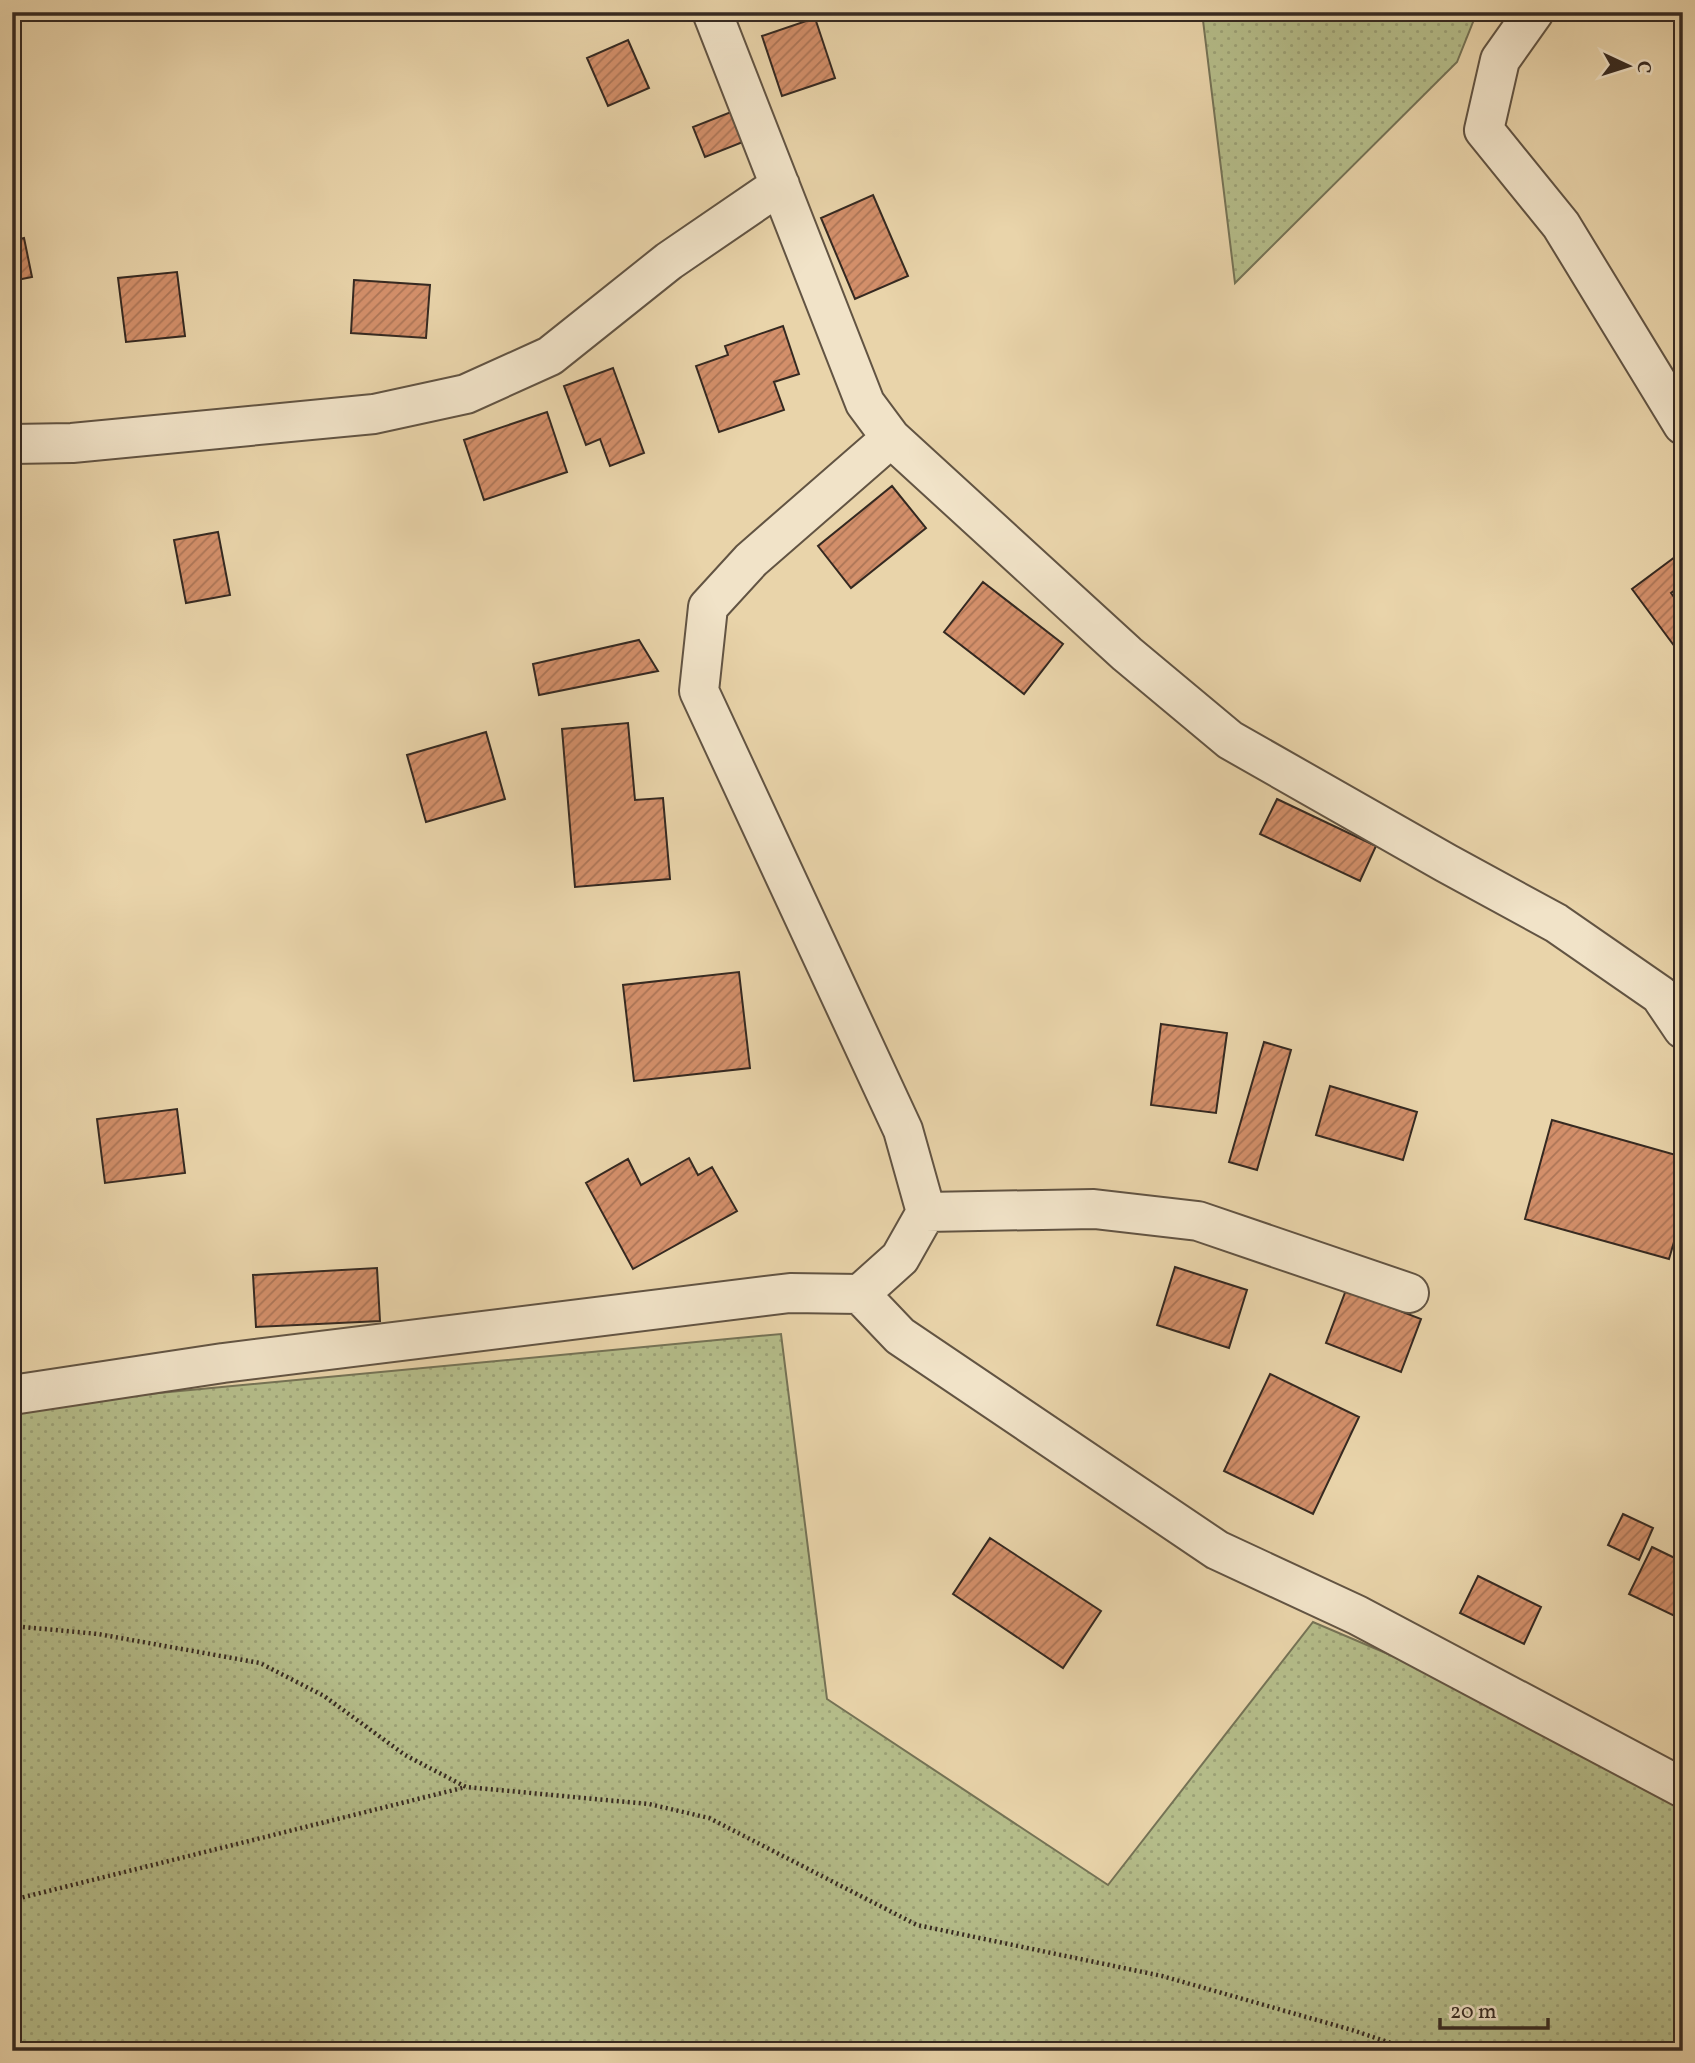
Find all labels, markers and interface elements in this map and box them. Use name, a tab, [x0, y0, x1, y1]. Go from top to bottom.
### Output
north arrow	[1594, 32, 1664, 102]
text: С	[1630, 60, 1656, 74]
scale bar	[1440, 1986, 1548, 2030]
text: 20 m	[1450, 1998, 1496, 2027]

